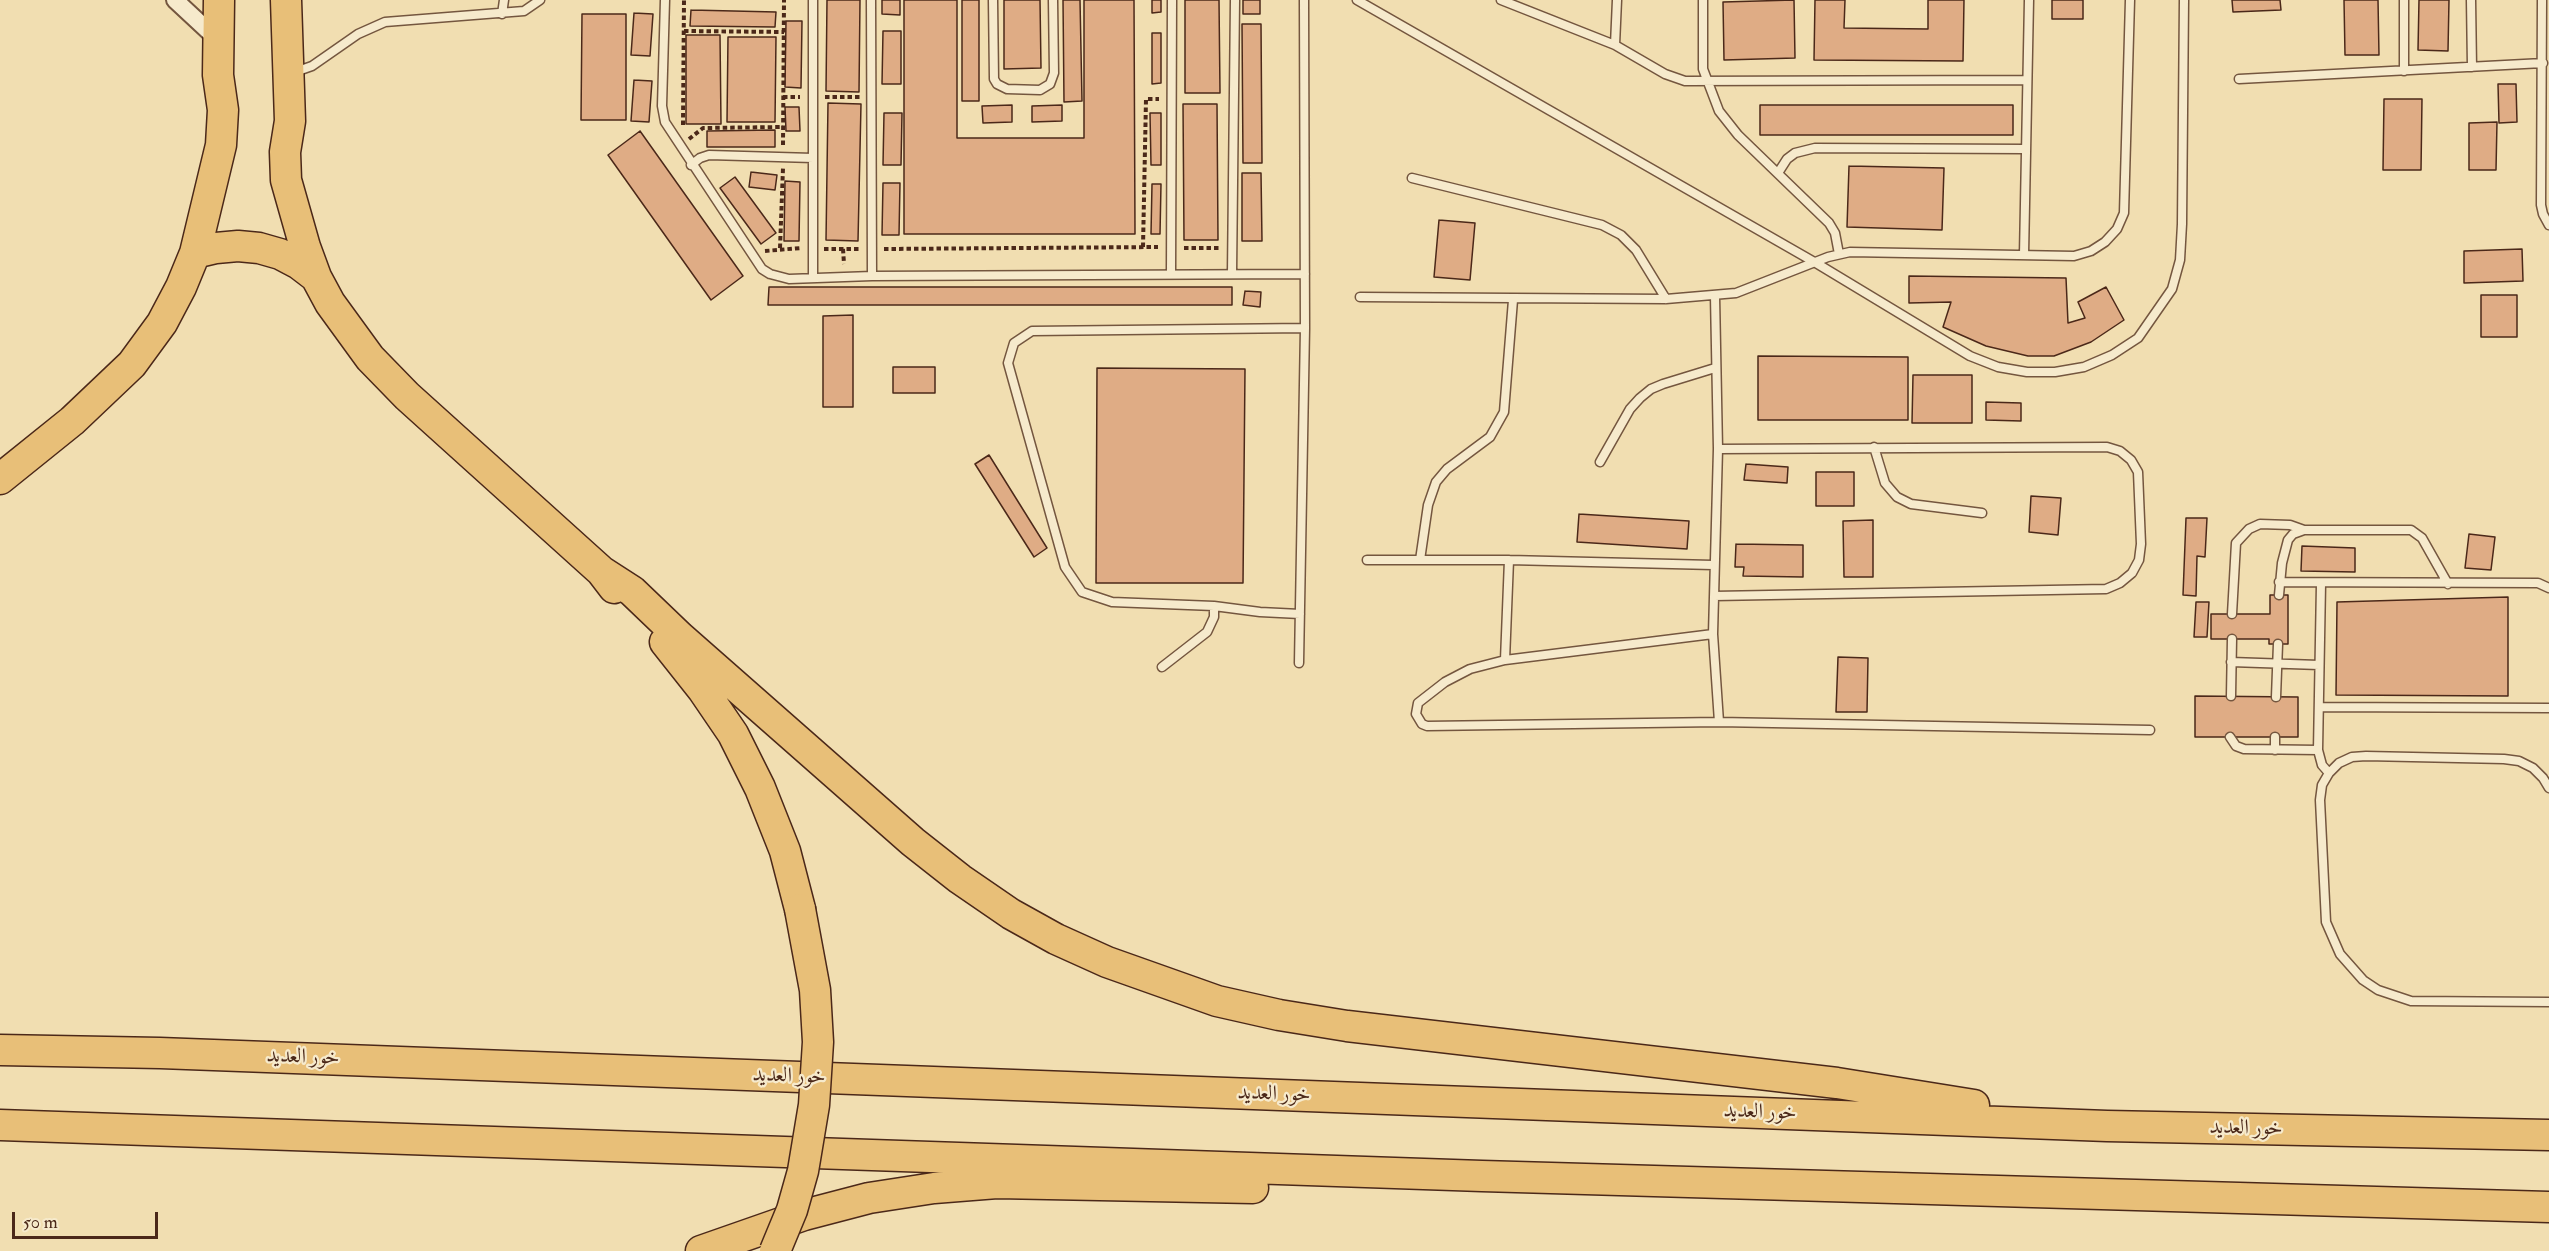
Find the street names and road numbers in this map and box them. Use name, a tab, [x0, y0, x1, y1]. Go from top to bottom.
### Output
street label: خور العديد	[266, 1044, 340, 1072]
street label: خور العديد	[752, 1063, 826, 1091]
street label: خور العديد	[1237, 1081, 1311, 1109]
street label: خور العديد	[1723, 1099, 1797, 1127]
street label: خور العديد	[2209, 1116, 2283, 1142]

